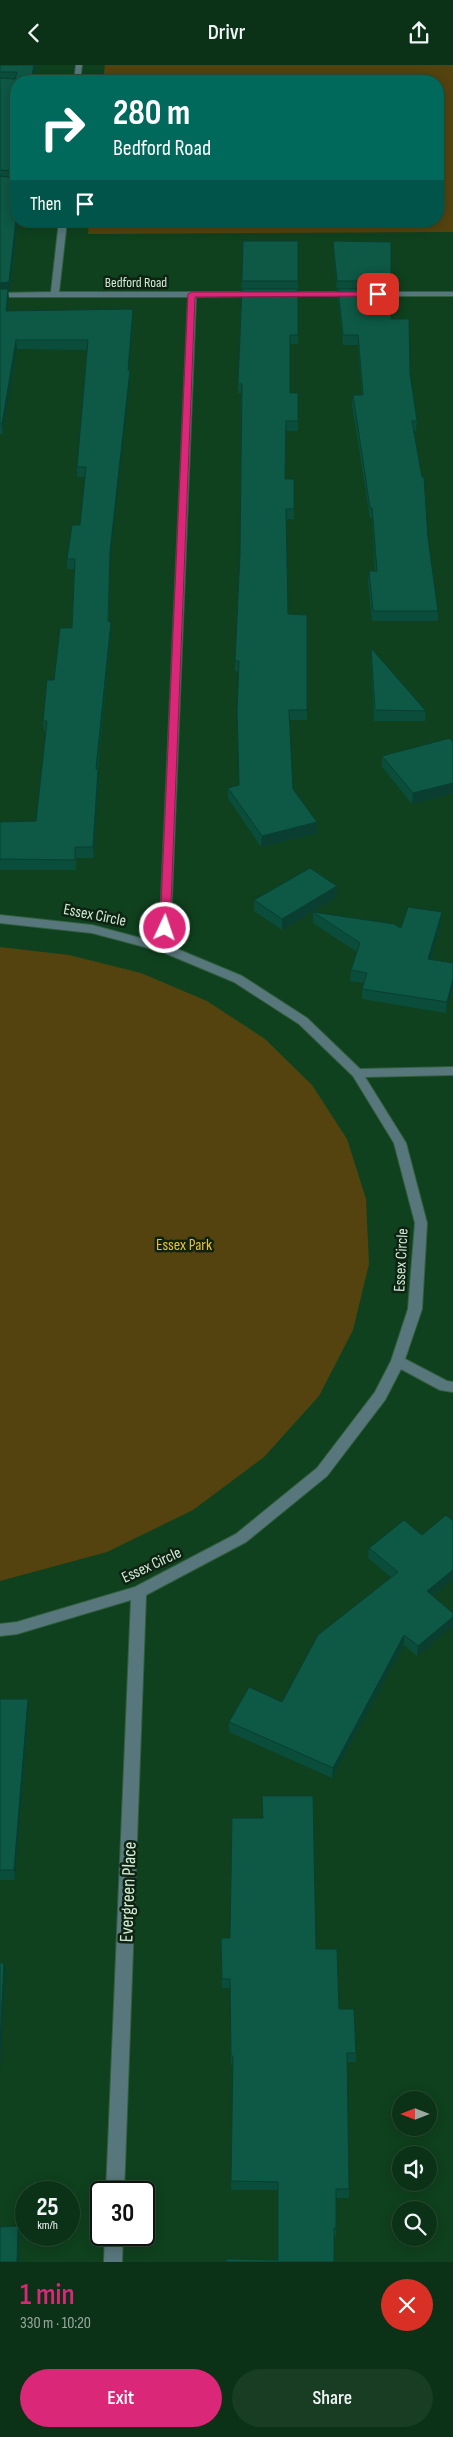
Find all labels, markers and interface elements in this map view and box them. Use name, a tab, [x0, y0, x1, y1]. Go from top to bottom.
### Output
icon: back	[20, 19, 48, 47]
text: Drivr	[208, 19, 245, 46]
icon: share	[405, 19, 433, 47]
text: 280 m	[113, 92, 190, 135]
icon: right	[30, 95, 95, 160]
text: Bedford Road	[113, 135, 211, 162]
icon: arrive	[71, 190, 99, 218]
text: Then	[30, 193, 61, 216]
pin	[357, 273, 399, 315]
street label: Bedford Road	[105, 274, 167, 291]
icon: arrive	[364, 280, 392, 308]
street label: Essex Circle	[62, 900, 128, 931]
position arrow	[138, 901, 190, 953]
street label: Essex Circle	[390, 1228, 413, 1292]
park label: Essex Park	[156, 1236, 212, 1255]
street label: Essex Circle	[119, 1543, 184, 1587]
street label: Evergreen Place	[115, 1841, 142, 1943]
north arrow	[392, 2091, 438, 2136]
map controls	[392, 2091, 437, 2246]
button: sound	[392, 2146, 437, 2191]
speed limit sign: 30	[90, 2181, 155, 2246]
text: 25	[37, 2192, 58, 2223]
button: search	[392, 2201, 437, 2246]
text: km/h	[37, 2218, 58, 2233]
text: 1 min	[20, 2277, 75, 2313]
button: close	[381, 2279, 433, 2331]
text: 330 m · 10:20	[20, 2314, 91, 2333]
button: Exit	[20, 2369, 222, 2427]
button: Share	[232, 2369, 433, 2427]

